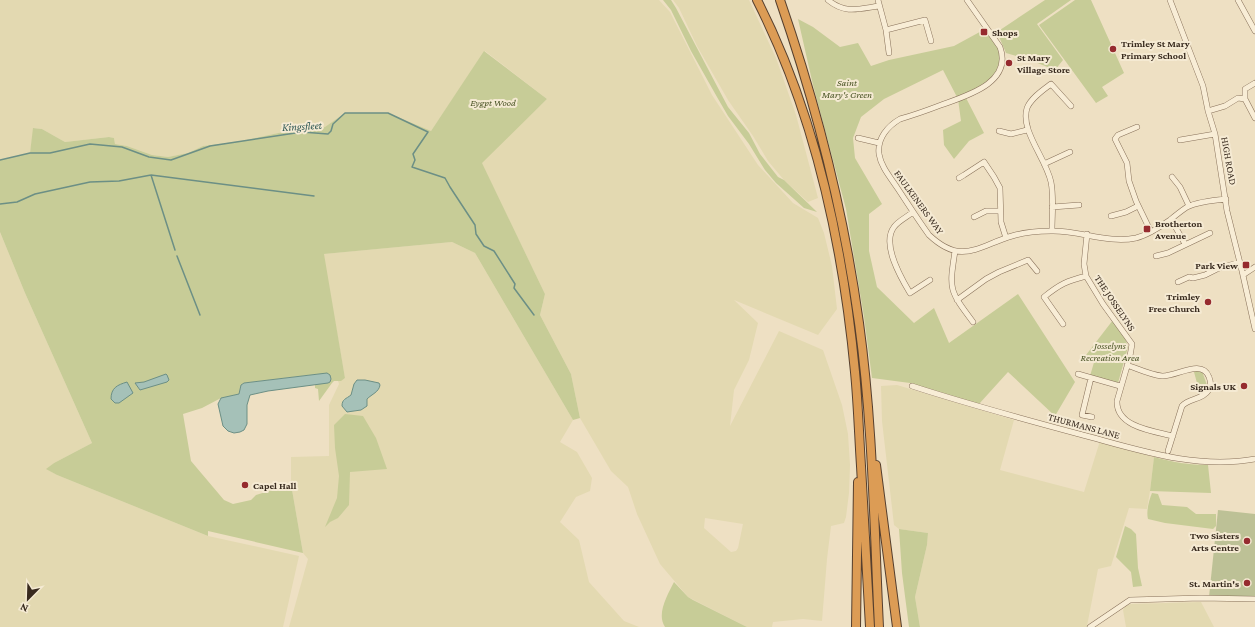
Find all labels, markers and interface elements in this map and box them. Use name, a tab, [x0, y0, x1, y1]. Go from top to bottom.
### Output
marker: Shops	[979, 27, 989, 37]
place label: Shops	[992, 27, 1018, 38]
place label: Trimley St Mary Primary School	[1121, 38, 1190, 61]
marker: Trimley St Mary Primary School	[1108, 44, 1118, 54]
place label: St Mary Village Store	[1016, 52, 1070, 75]
marker: St Mary Village Store	[1004, 58, 1014, 68]
park label: Saint Mary's Green	[821, 77, 872, 100]
park label: Eygpt Wood	[470, 97, 516, 108]
water label: Kingsfleet	[282, 119, 323, 134]
street label: HIGH ROAD	[1219, 136, 1239, 186]
street label: FAULKENERS WAY	[892, 168, 946, 237]
place label: Brotherton Avenue	[1154, 218, 1203, 241]
marker: Brotherton Avenue	[1142, 224, 1152, 234]
place label: Park View	[1195, 260, 1239, 271]
marker: Park View	[1241, 260, 1251, 270]
street label: THE JOSSELYNS	[1092, 273, 1138, 333]
place label: Trimley Free Church	[1148, 291, 1200, 314]
marker: Trimley Free Church	[1203, 297, 1213, 307]
park label: Josselyns Recreation Area	[1081, 340, 1140, 363]
place label: Signals UK	[1190, 381, 1237, 392]
marker: Signals UK	[1239, 381, 1249, 391]
street label: THURMANS LANE	[1047, 411, 1122, 441]
marker: Capel Hall	[240, 480, 250, 490]
place label: Capel Hall	[253, 480, 297, 491]
place label: Two Sisters Arts Centre	[1190, 530, 1239, 553]
marker: Two Sisters Arts Centre	[1242, 536, 1252, 546]
place label: St. Martin's	[1189, 578, 1239, 589]
marker: St. Martin's	[1242, 578, 1252, 588]
north arrow	[8, 579, 48, 619]
text: N	[18, 601, 30, 615]

